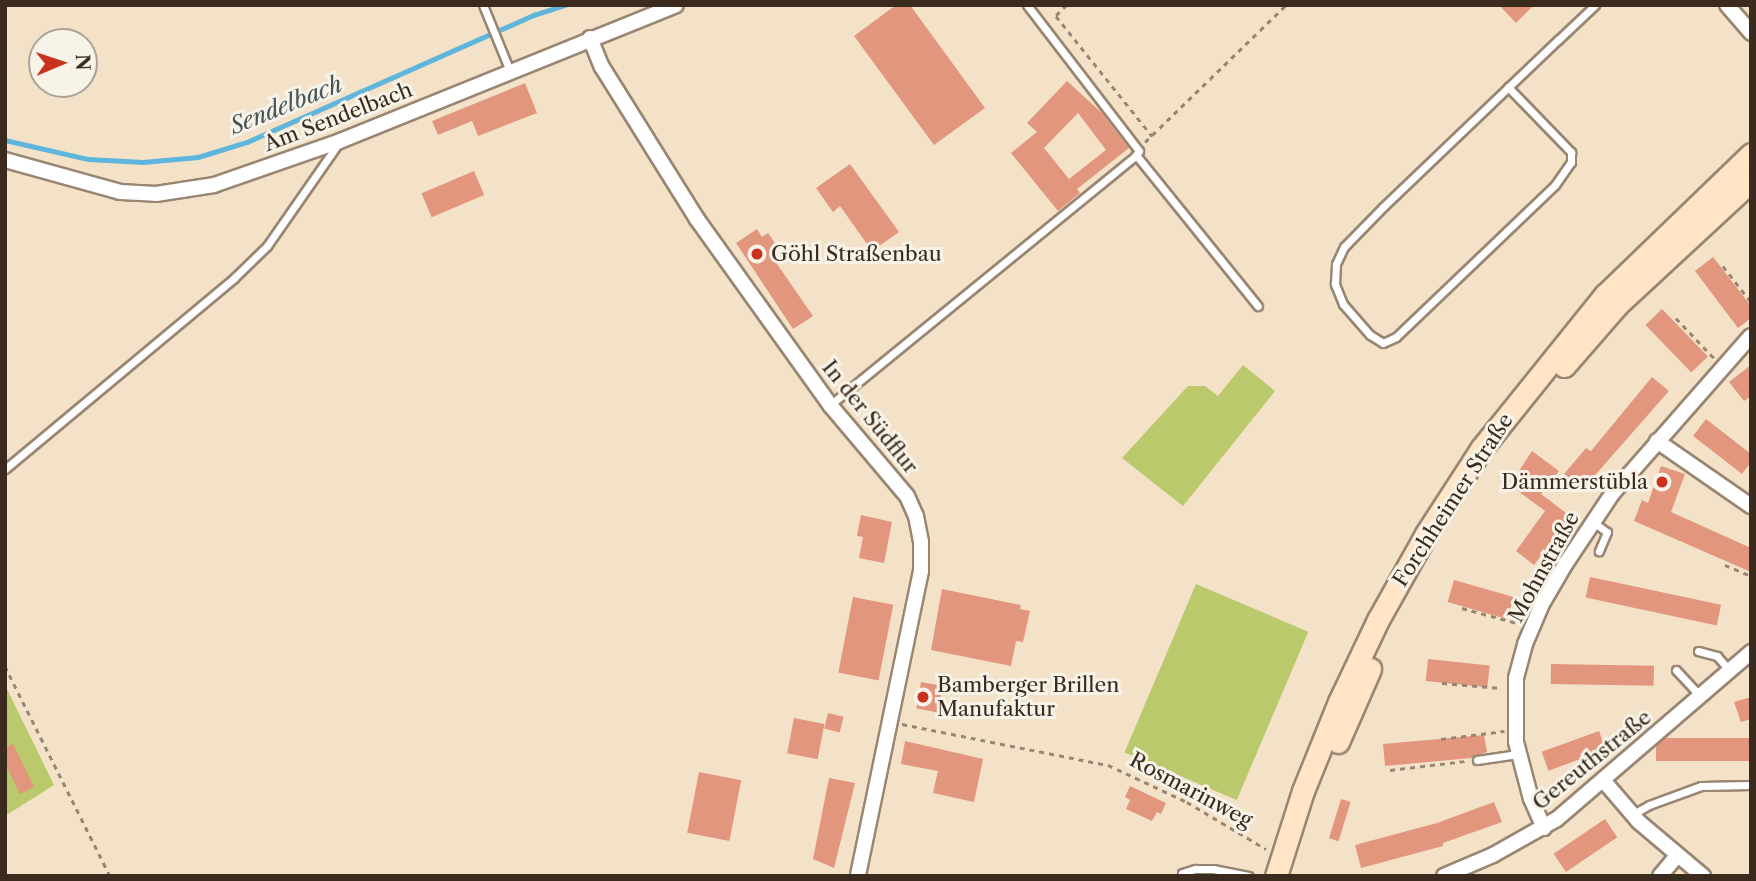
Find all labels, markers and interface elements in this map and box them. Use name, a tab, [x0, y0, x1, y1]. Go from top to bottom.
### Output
north arrow	[28, 28, 98, 98]
text: N	[71, 54, 94, 71]
water label: Sendelbach	[226, 70, 346, 140]
street label: Am Sendelbach	[260, 77, 416, 157]
place label: Göhl Straßenbau	[771, 241, 942, 267]
marker: Göhl Straßenbau	[749, 246, 765, 262]
street label: In der Südflur	[817, 355, 923, 479]
street label: Forchheimer Straße	[1388, 409, 1518, 591]
place label: Dämmerstübla	[1501, 469, 1648, 495]
marker: Dämmerstübla	[1654, 474, 1670, 490]
street label: Mohnstraße	[1503, 507, 1585, 627]
place label: Bamberger Brillen Manufaktur	[937, 672, 1120, 722]
marker: Bamberger Brillen Manufaktur	[915, 689, 931, 705]
street label: Gereuthstraße	[1528, 705, 1656, 815]
street label: Rosmarinweg	[1125, 747, 1257, 833]

